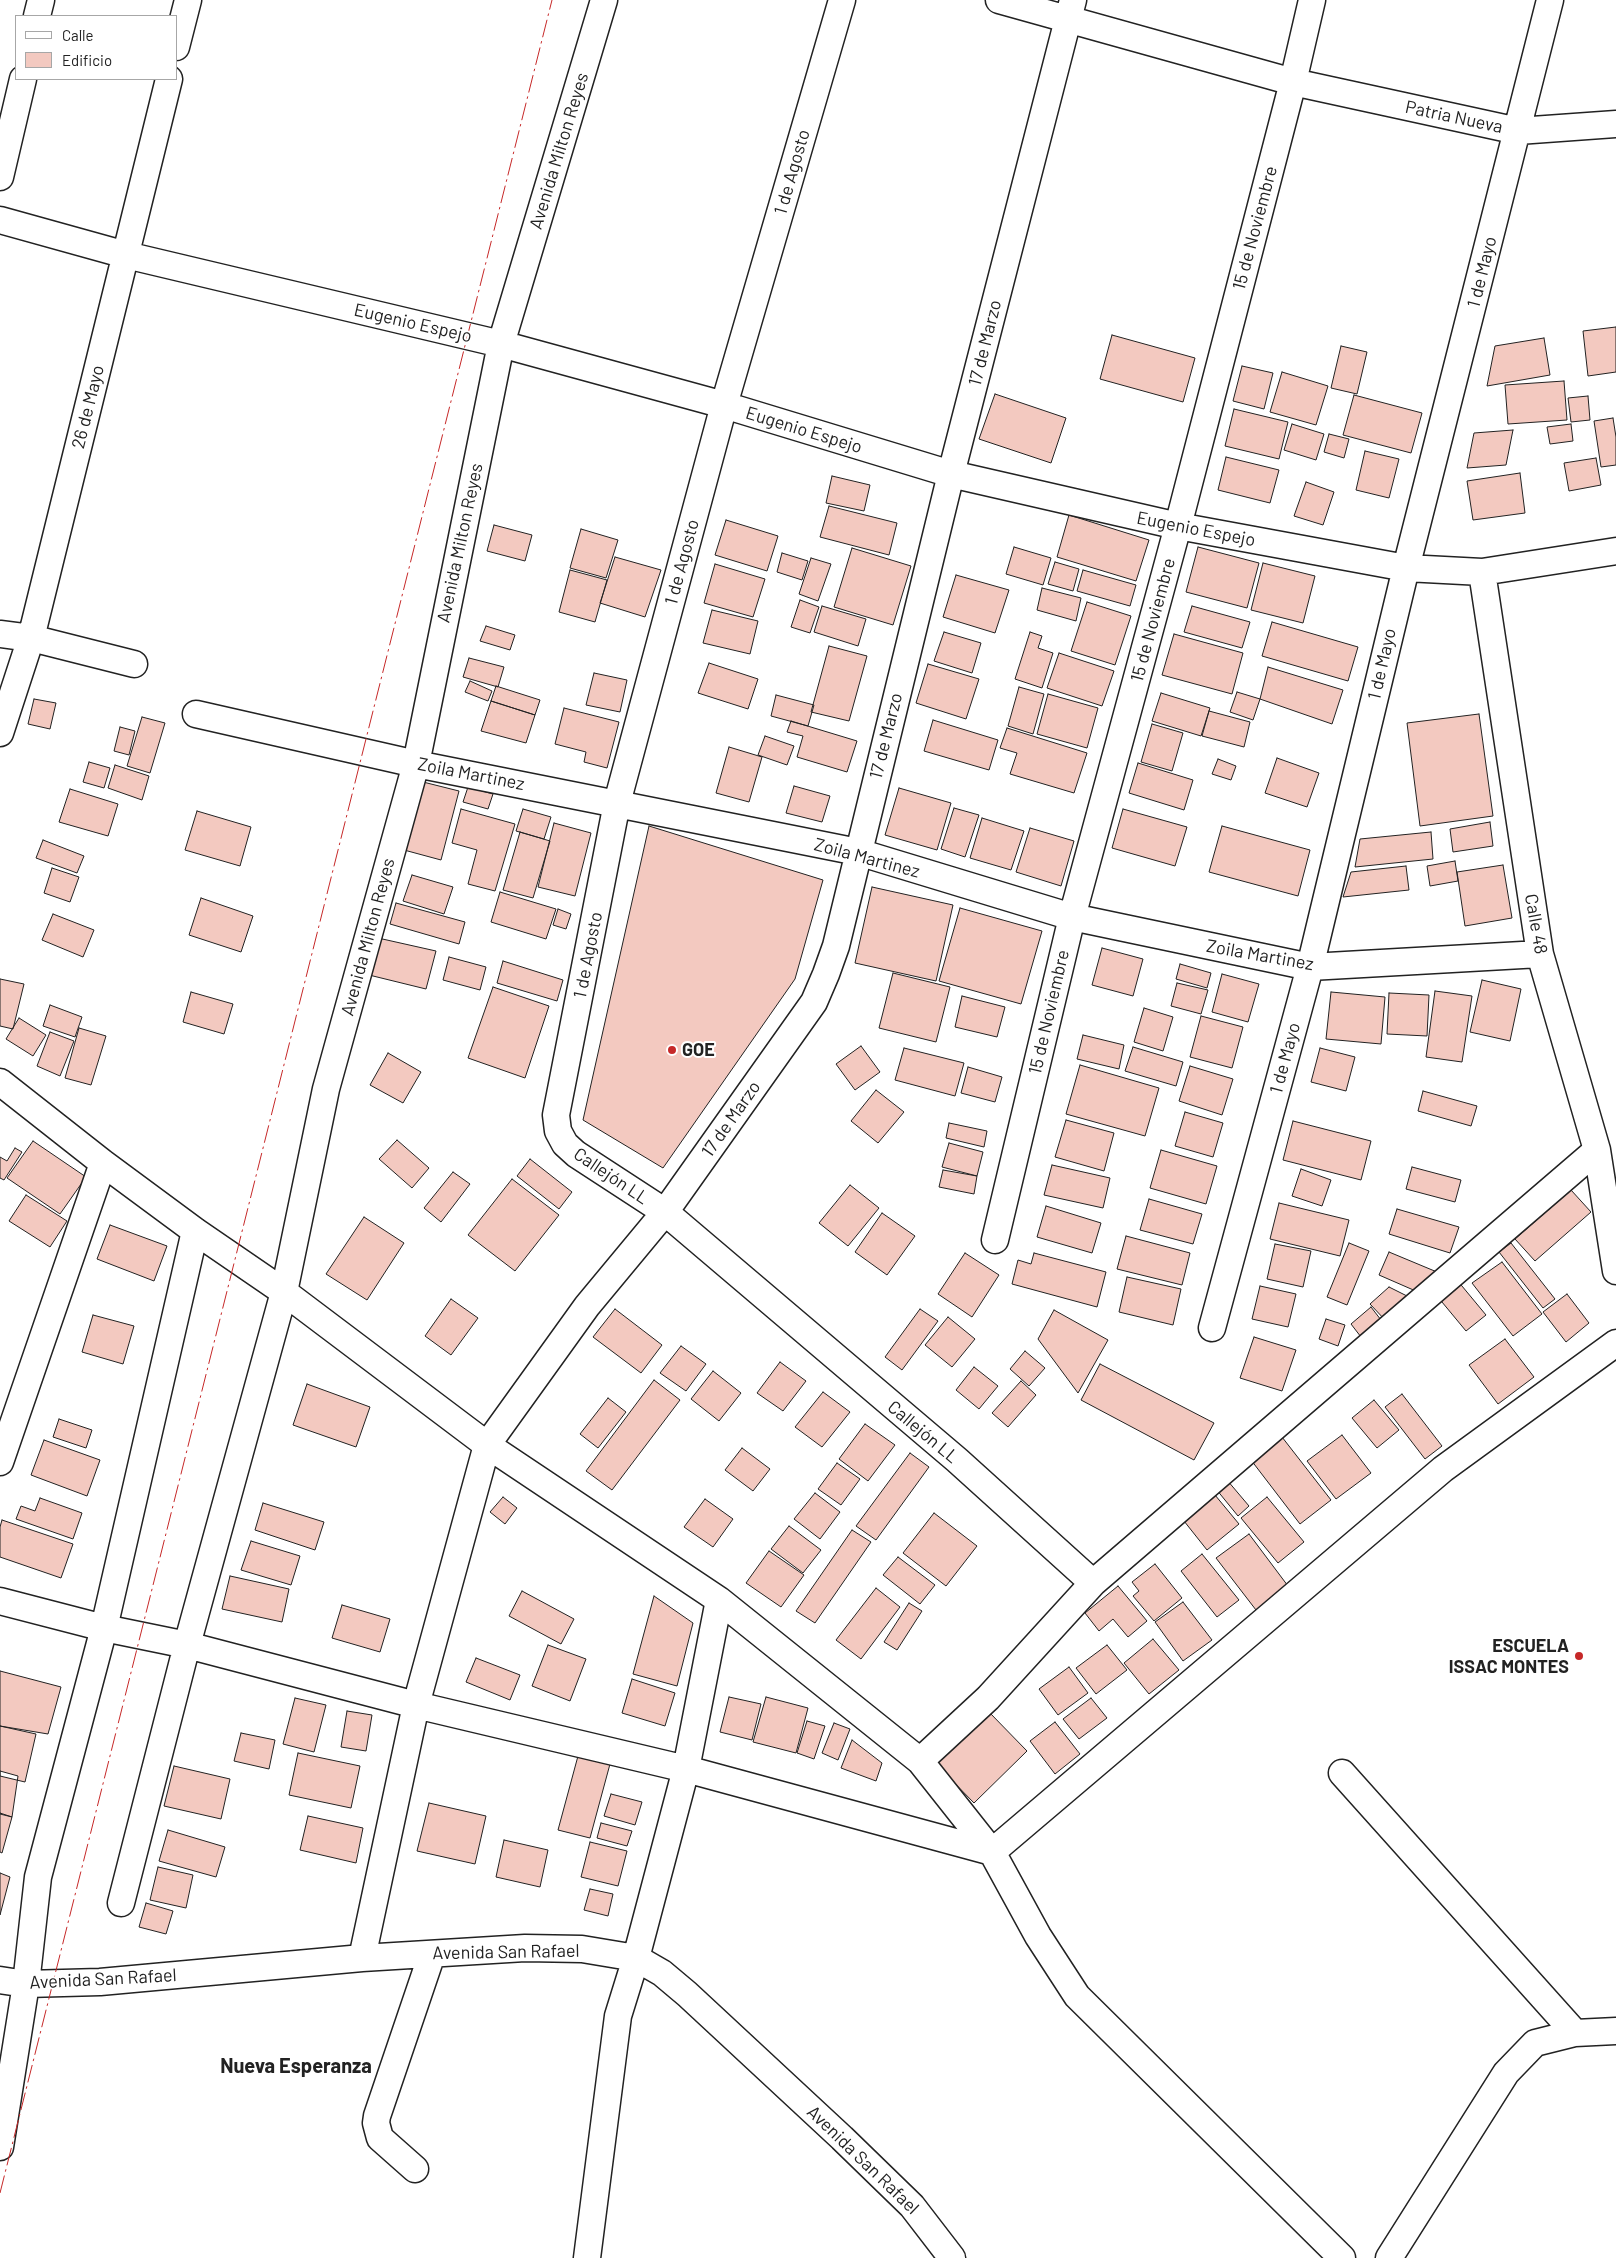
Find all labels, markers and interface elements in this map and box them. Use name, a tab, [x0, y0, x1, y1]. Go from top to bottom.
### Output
legend	[15, 15, 178, 80]
text: Calle	[62, 26, 94, 44]
text: Edificio	[62, 51, 112, 69]
street label: Avenida Milton Reyes	[525, 70, 593, 232]
street label: Patria Nueva	[1403, 96, 1505, 138]
street label: 1 de Agosto	[770, 127, 814, 217]
street label: 15 de Noviembre	[1228, 164, 1282, 292]
street label: 1 de Mayo	[1463, 234, 1501, 310]
street label: 17 de Marzo	[964, 298, 1006, 388]
street label: Eugenio Espejo	[352, 299, 474, 347]
street label: 26 de Mayo	[67, 363, 109, 451]
street label: Eugenio Espejo	[743, 402, 865, 458]
street label: Avenida Milton Reyes	[433, 461, 487, 625]
street label: Eugenio Espejo	[1135, 507, 1257, 551]
street label: 1 de Agosto	[660, 517, 704, 607]
street label: 15 de Noviembre	[1126, 556, 1180, 684]
street label: 1 de Mayo	[1363, 626, 1401, 702]
street label: 17 de Marzo	[865, 691, 907, 781]
street label: Zoila Martinez	[416, 753, 526, 795]
street label: Zoila Martinez	[812, 834, 922, 882]
street label: Avenida Milton Reyes	[337, 856, 399, 1018]
street label: Calle 48	[1520, 892, 1552, 956]
street label: 1 de Agosto	[569, 910, 607, 1000]
street label: Zoila Martinez	[1205, 935, 1315, 975]
street label: 15 de Noviembre	[1024, 948, 1074, 1076]
street label: 1 de Mayo	[1265, 1020, 1305, 1096]
place label: GOE	[682, 1039, 715, 1061]
marker: GOE	[666, 1044, 678, 1056]
street label: 17 de Marzo	[697, 1077, 765, 1161]
street label: Callejón LL	[569, 1143, 653, 1209]
street label: Callejón LL	[883, 1396, 963, 1468]
place label: ESCUELA ISSAC MONTES	[1449, 1635, 1569, 1678]
marker: ESCUELA ISSAC MONTES	[1573, 1650, 1585, 1662]
street label: Avenida San Rafael	[432, 1940, 580, 1964]
street label: Avenida San Rafael	[29, 1964, 177, 1994]
district label: Nueva Esperanza	[220, 2054, 372, 2078]
street label: Avenida San Rafael	[803, 2101, 923, 2219]

